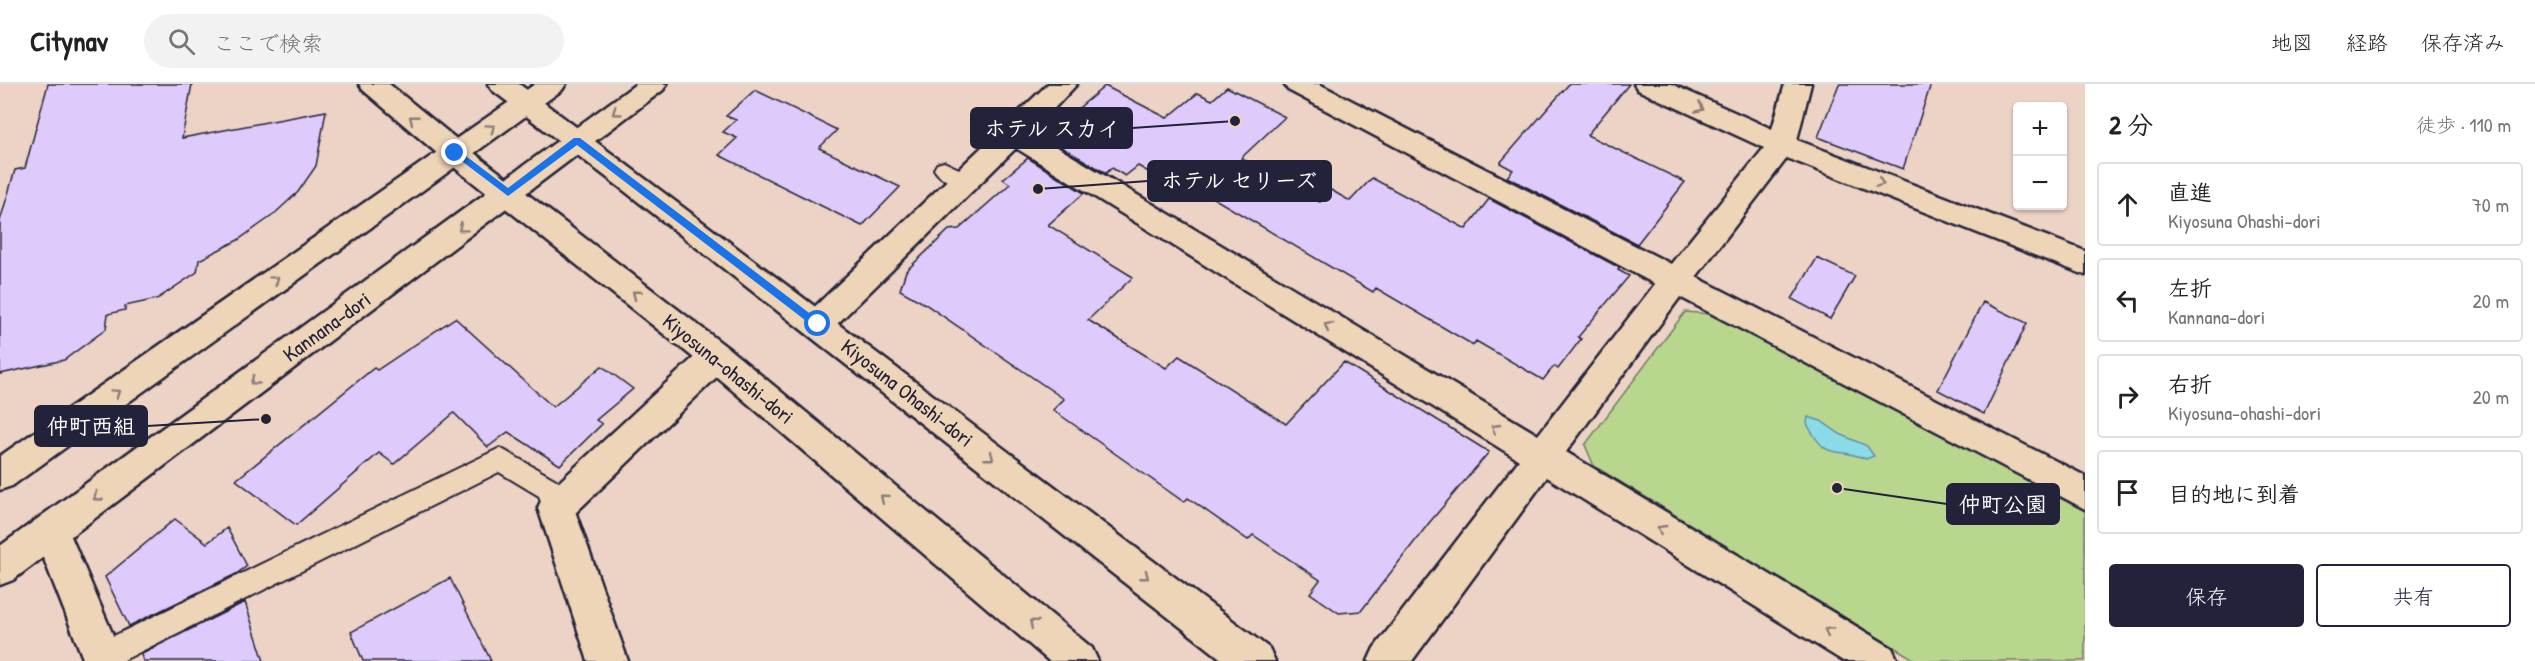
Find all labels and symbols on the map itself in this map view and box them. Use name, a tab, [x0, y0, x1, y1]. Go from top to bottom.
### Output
one-way arrow	[1694, 101, 1705, 113]
one-way arrow	[611, 105, 622, 116]
callout: ホテル スカイ	[971, 108, 1132, 148]
text: ホテル スカイ	[984, 113, 1120, 143]
one-way arrow	[409, 115, 420, 126]
one-way arrow	[484, 124, 495, 135]
route end	[441, 139, 467, 165]
callout: ホテル セリーズ	[1148, 161, 1331, 201]
text: ホテル セリーズ	[1161, 165, 1317, 195]
one-way arrow	[1874, 176, 1885, 188]
one-way arrow	[457, 220, 468, 231]
one-way arrow	[269, 276, 280, 287]
street label: Kannana-dori	[277, 285, 377, 368]
one-way arrow	[632, 291, 643, 302]
street label: Kiyosuna-ohashi-dori	[657, 307, 800, 430]
route start	[804, 310, 830, 336]
one-way arrow	[1324, 321, 1334, 333]
street label: Kiyosuna Ohashi-dori	[835, 332, 979, 453]
one-way arrow	[250, 374, 261, 385]
one-way arrow	[110, 389, 121, 400]
callout: 仲町西組	[35, 406, 147, 446]
text: 仲町西組	[47, 411, 135, 441]
one-way arrow	[1491, 423, 1501, 435]
one-way arrow	[983, 450, 994, 461]
callout: 仲町公園	[1947, 484, 2059, 524]
text: 仲町公園	[1959, 489, 2047, 519]
one-way arrow	[93, 490, 104, 501]
one-way arrow	[880, 494, 891, 505]
one-way arrow	[1657, 525, 1667, 536]
one-way arrow	[1138, 569, 1149, 580]
one-way arrow	[1029, 620, 1040, 631]
one-way arrow	[1824, 626, 1834, 638]

